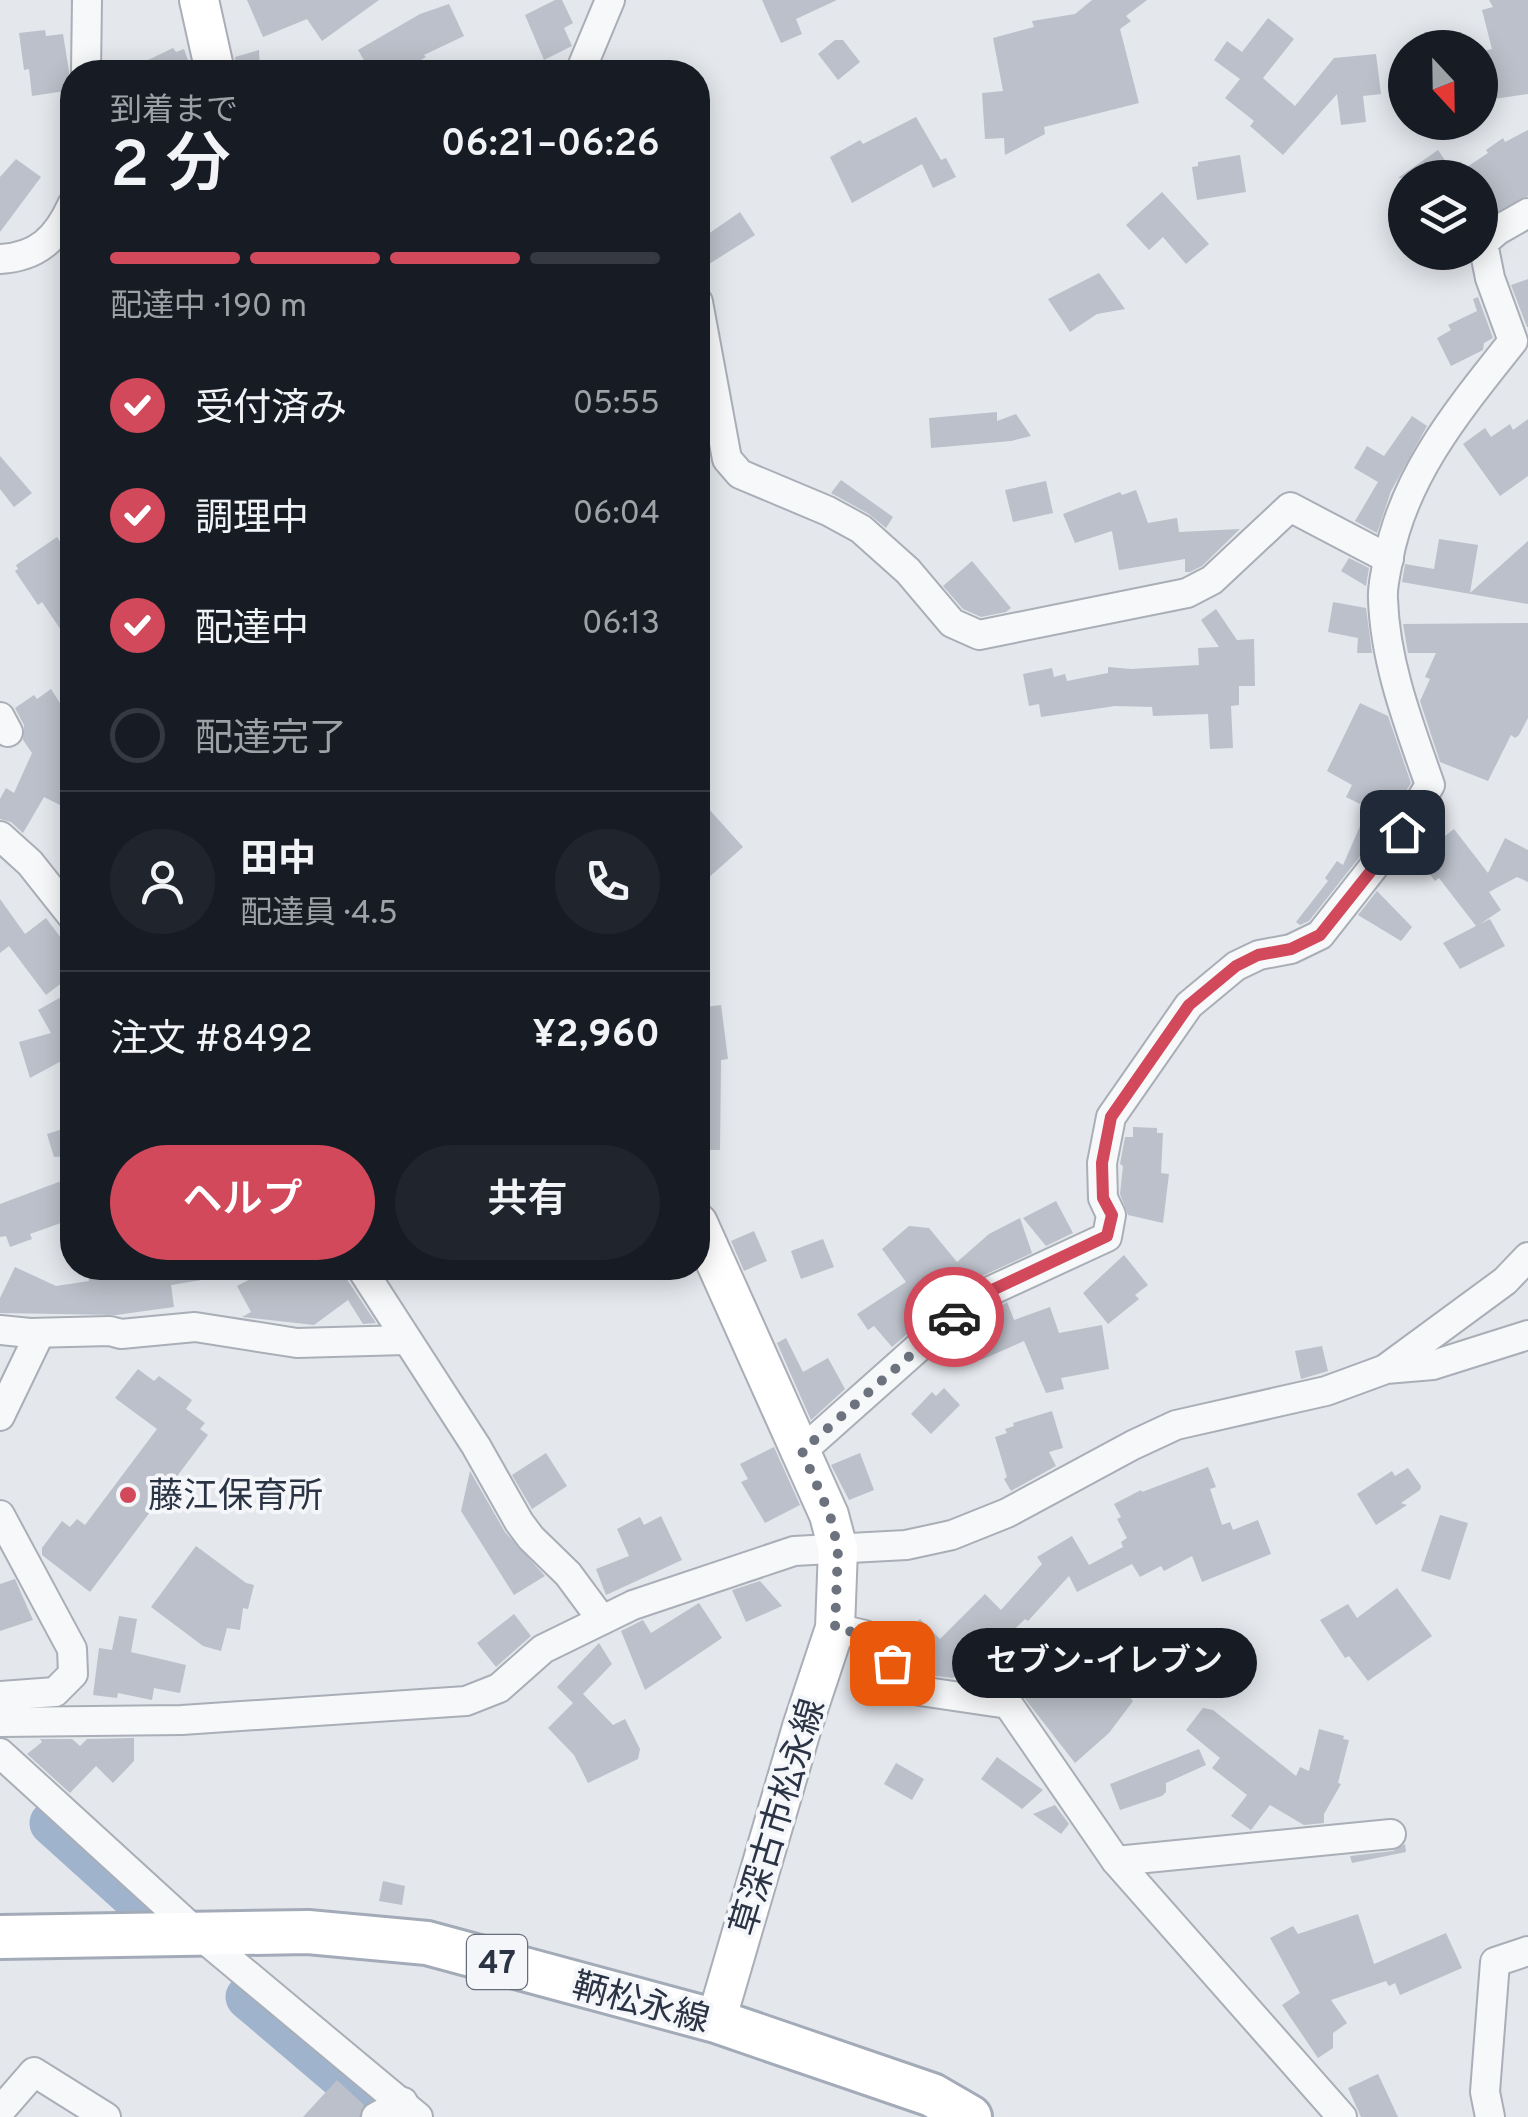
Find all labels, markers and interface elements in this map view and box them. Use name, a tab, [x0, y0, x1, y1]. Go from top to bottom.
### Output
north arrow	[1388, 30, 1498, 140]
map controls	[1388, 30, 1498, 270]
text: 到着まで	[110, 92, 238, 132]
text: 06:21–06:26	[441, 121, 660, 170]
text: 2 分	[110, 128, 231, 210]
button: layers	[1388, 160, 1498, 270]
text: 配達中 · 190 m	[110, 288, 307, 328]
icon: check	[110, 378, 165, 433]
text: 05:55	[573, 385, 660, 425]
text: 受付済み	[195, 386, 347, 435]
icon: check	[110, 488, 165, 543]
text: 06:04	[573, 495, 660, 535]
text: 調理中	[195, 496, 309, 545]
icon: check	[110, 598, 165, 653]
text: 06:13	[582, 605, 660, 645]
text: 配達中	[195, 606, 309, 655]
text: 配達完了	[195, 716, 347, 765]
pin	[1360, 790, 1445, 875]
icon: home	[1375, 805, 1430, 860]
button: person	[110, 829, 215, 934]
button: phone	[555, 829, 660, 934]
text: 田中	[240, 837, 316, 886]
text: 配達員 · 4.5	[240, 895, 398, 935]
text: ¥2,960	[533, 1012, 660, 1061]
text: 注文 #8492	[110, 1017, 313, 1066]
button: ヘルプ	[110, 1145, 375, 1260]
button: 共有	[395, 1145, 660, 1260]
courier	[904, 1267, 1004, 1367]
icon: car	[927, 1290, 982, 1345]
place label: 藤江保育所	[148, 1476, 323, 1520]
marker: 藤江保育所	[117, 1484, 139, 1506]
pin	[850, 1621, 935, 1706]
callout: セブン-イレブン	[952, 1628, 1257, 1698]
icon: bag	[865, 1636, 920, 1691]
text: セブン-イレブン	[986, 1643, 1223, 1683]
street label: 草深古市松永線	[723, 1694, 837, 1941]
road number: 47	[467, 1935, 527, 1989]
street label: 鞆松永線	[567, 1966, 714, 2044]

